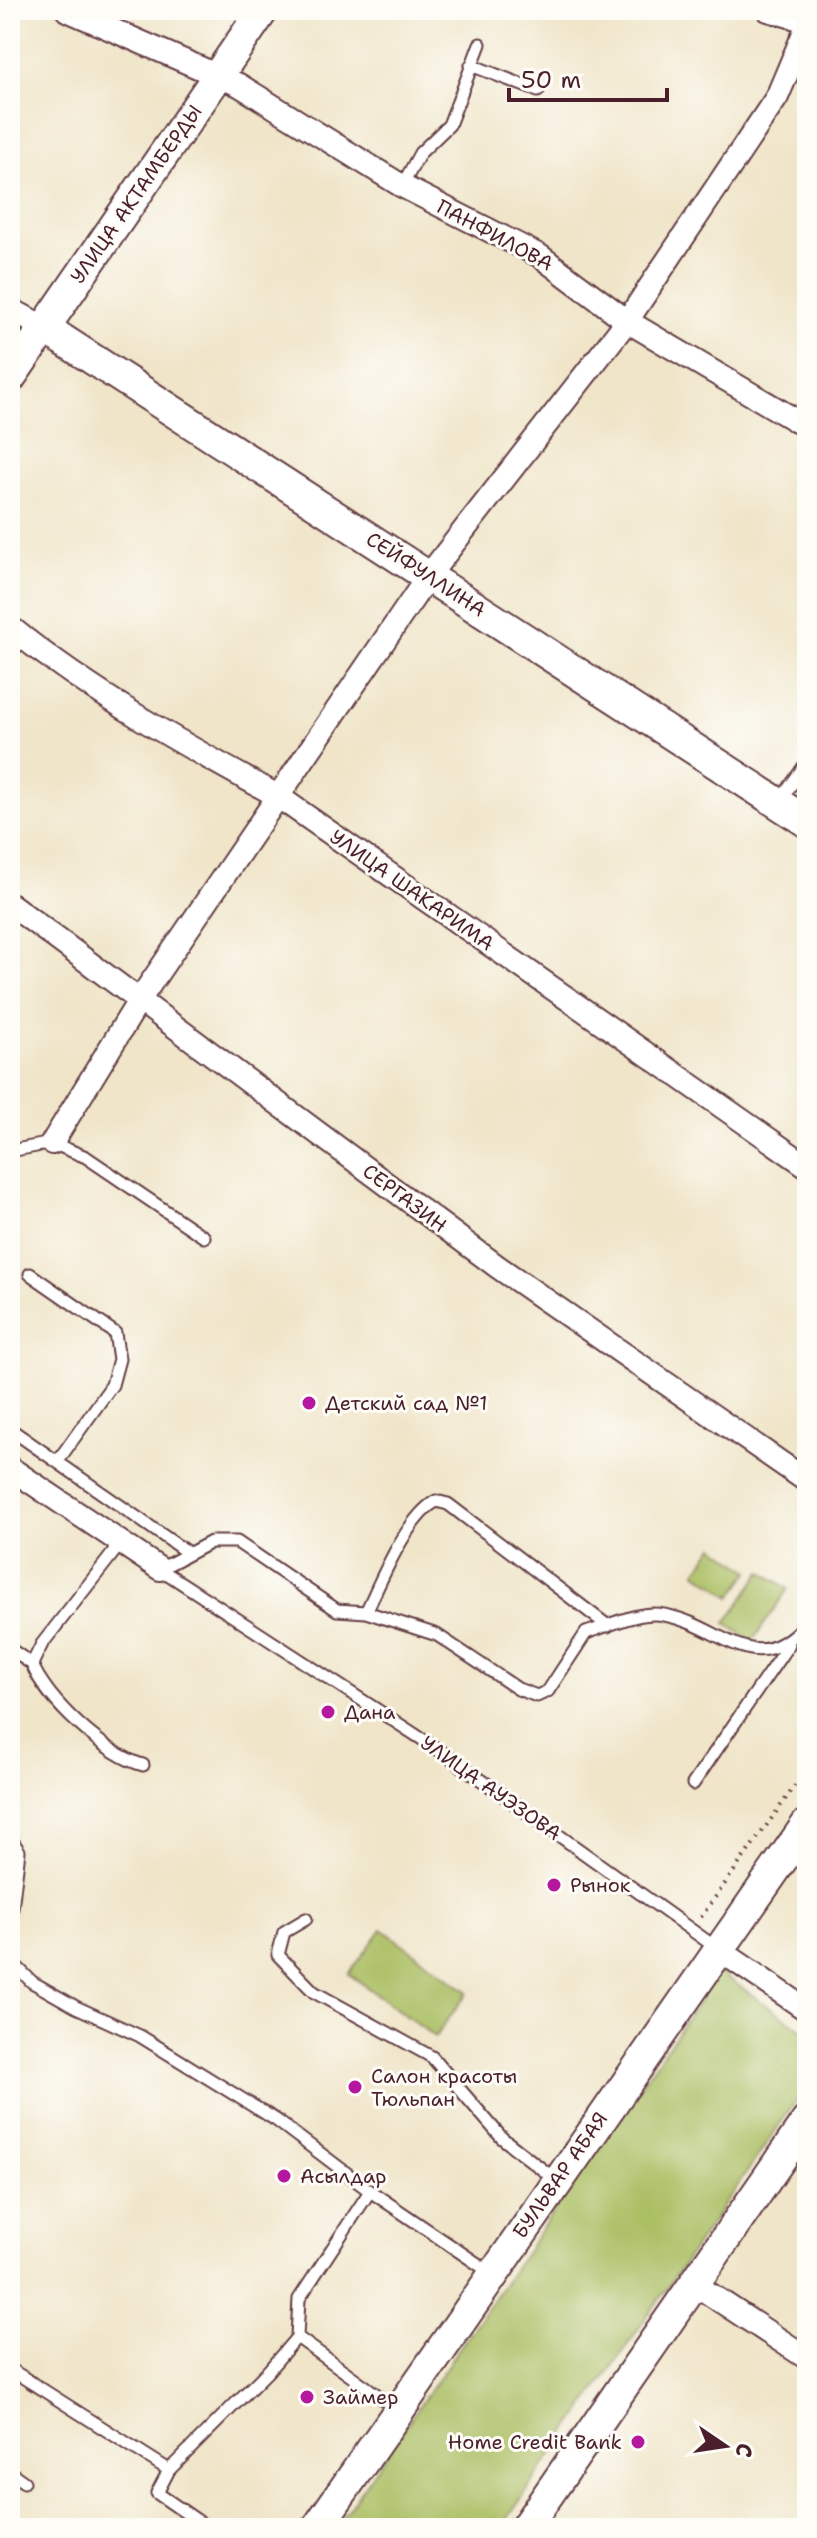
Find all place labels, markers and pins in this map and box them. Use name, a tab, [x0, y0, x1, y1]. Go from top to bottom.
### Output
place label: Детский сад №1	[325, 1390, 488, 1416]
marker: Детский сад №1	[300, 1394, 318, 1412]
place label: Дана	[344, 1699, 396, 1725]
marker: Дана	[319, 1703, 337, 1721]
place label: Рынок	[570, 1872, 631, 1898]
marker: Рынок	[545, 1876, 563, 1894]
place label: Салон красоты Тюльпан	[371, 2063, 517, 2112]
marker: Салон красоты Тюльпан	[346, 2078, 364, 2096]
place label: Асылдар	[300, 2163, 387, 2189]
marker: Асылдар	[275, 2167, 293, 2185]
place label: Займер	[323, 2384, 398, 2410]
marker: Займер	[298, 2388, 316, 2406]
place label: Home Credit Bank	[448, 2429, 622, 2455]
marker: Home Credit Bank	[629, 2433, 647, 2451]

